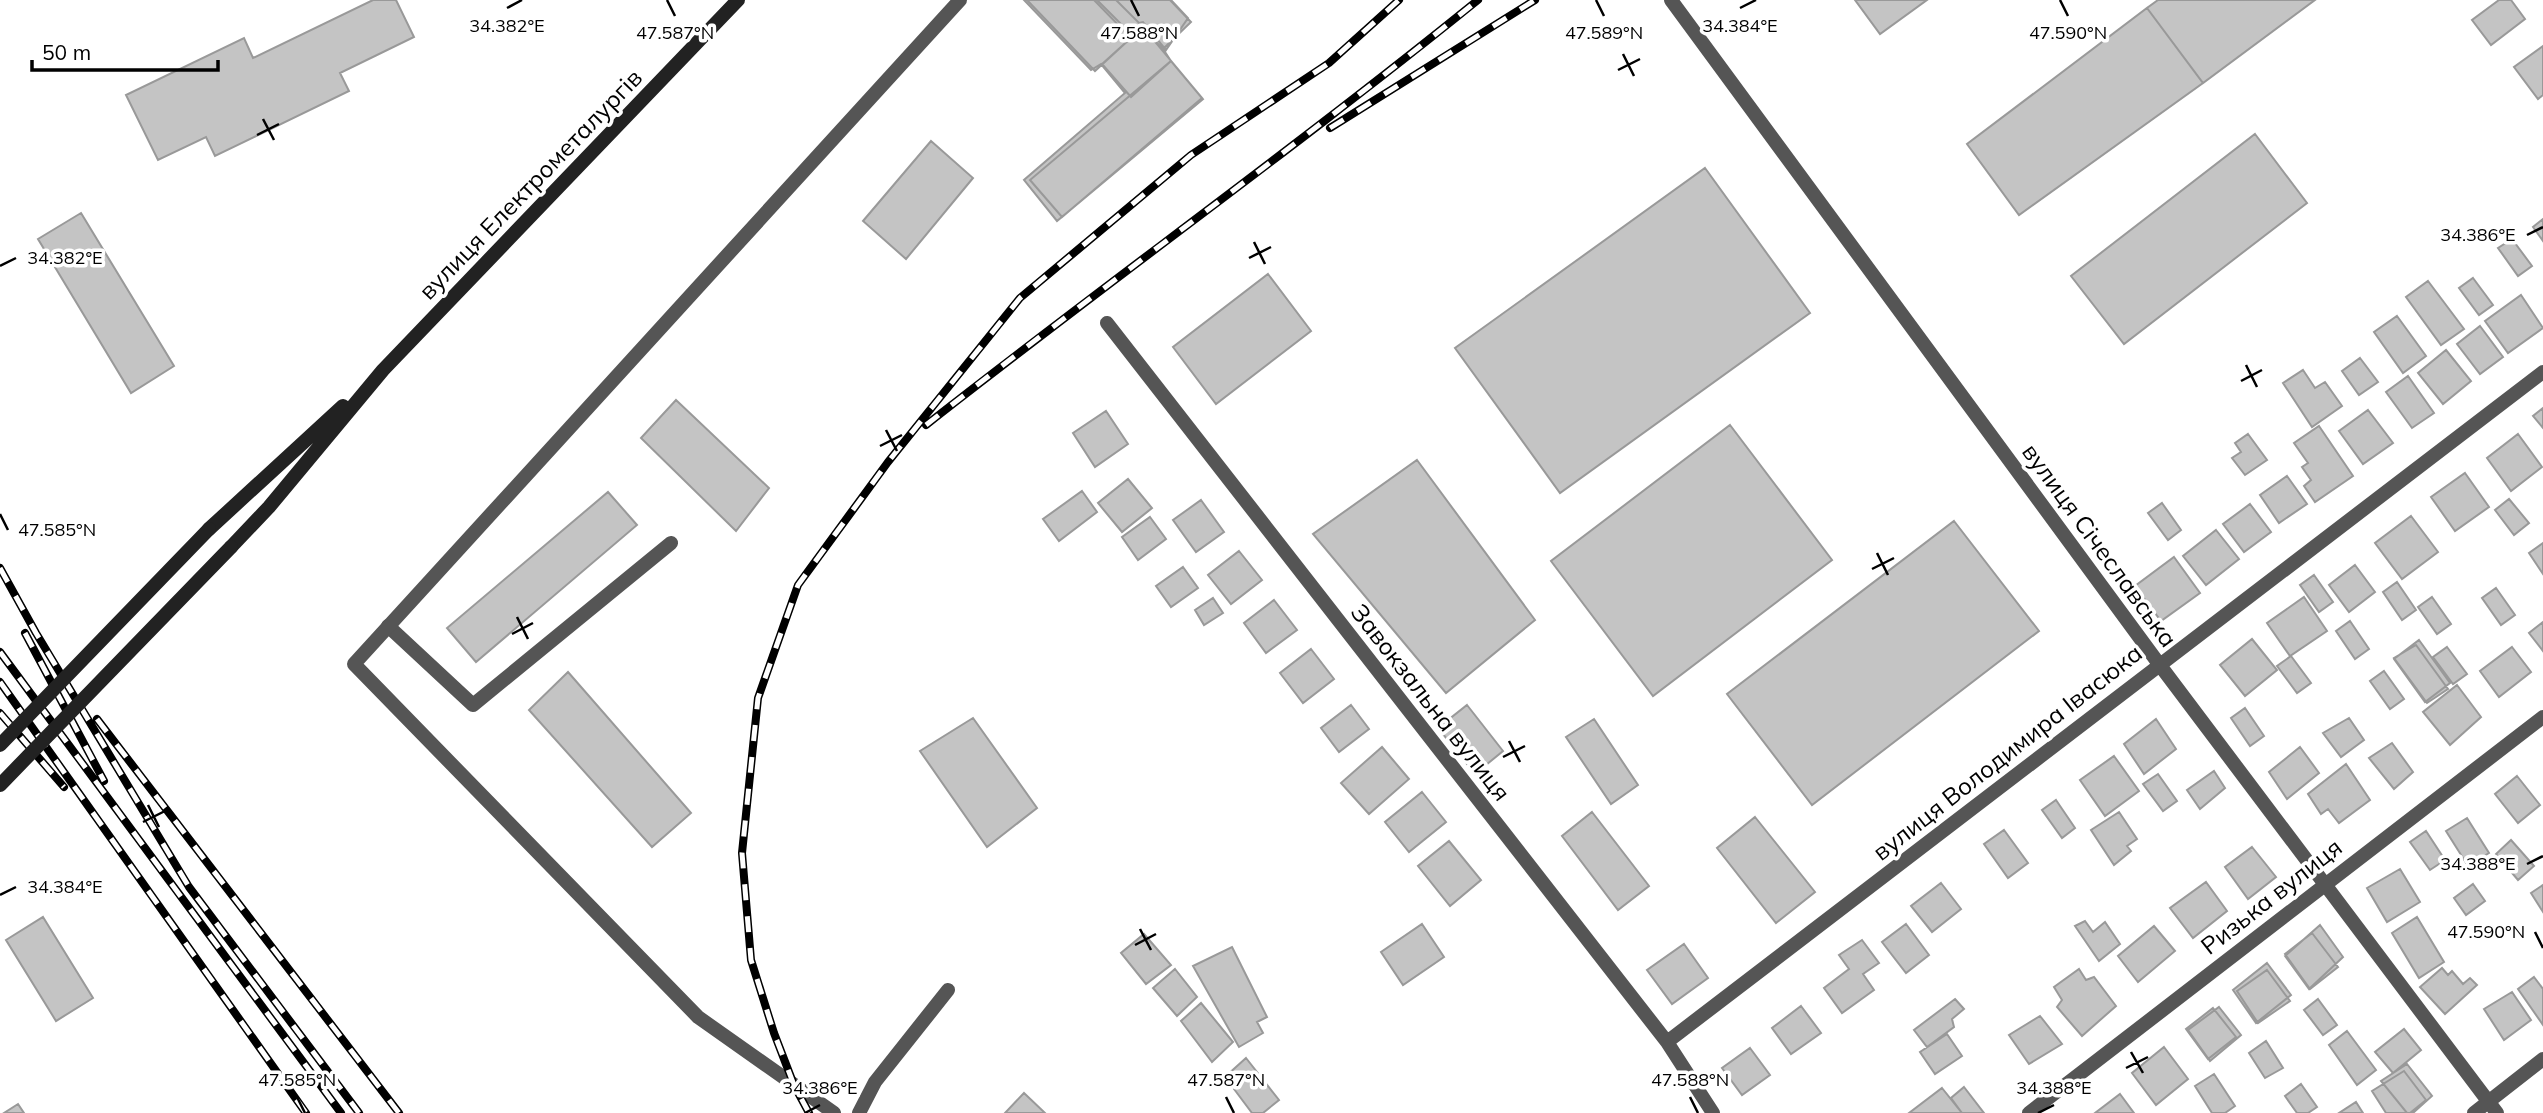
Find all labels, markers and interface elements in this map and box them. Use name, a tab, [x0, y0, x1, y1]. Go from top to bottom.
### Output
text: 34.382°E	[469, 14, 545, 37]
text: 34.384°E	[1702, 14, 1778, 37]
text: 47.587°N	[636, 21, 714, 44]
text: 47.588°N	[1100, 21, 1178, 44]
text: 47.589°N	[1565, 21, 1643, 44]
text: 47.590°N	[2029, 21, 2107, 44]
scale bar	[32, 28, 217, 72]
text: 50 m	[42, 39, 91, 65]
street label: вулиця Електрометалургів	[412, 63, 648, 305]
text: 34.386°E	[2440, 223, 2516, 246]
text: 34.382°E	[27, 246, 103, 269]
street label: вулиця Січеславська	[2016, 437, 2184, 653]
text: 47.585°N	[18, 518, 96, 541]
street label: Завокзальна вулиця	[1345, 598, 1517, 806]
street label: вулиця Володимира Івасюка	[1866, 637, 2148, 867]
street label: Ризька вулиця	[2195, 832, 2347, 960]
text: 34.388°E	[2440, 852, 2516, 875]
text: 34.384°E	[27, 875, 103, 898]
text: 47.590°N	[2447, 920, 2525, 943]
text: 47.585°N	[258, 1068, 336, 1091]
text: 47.587°N	[1187, 1068, 1265, 1091]
text: 47.588°N	[1651, 1068, 1729, 1091]
text: 34.386°E	[782, 1076, 858, 1099]
text: 34.388°E	[2016, 1076, 2092, 1099]

